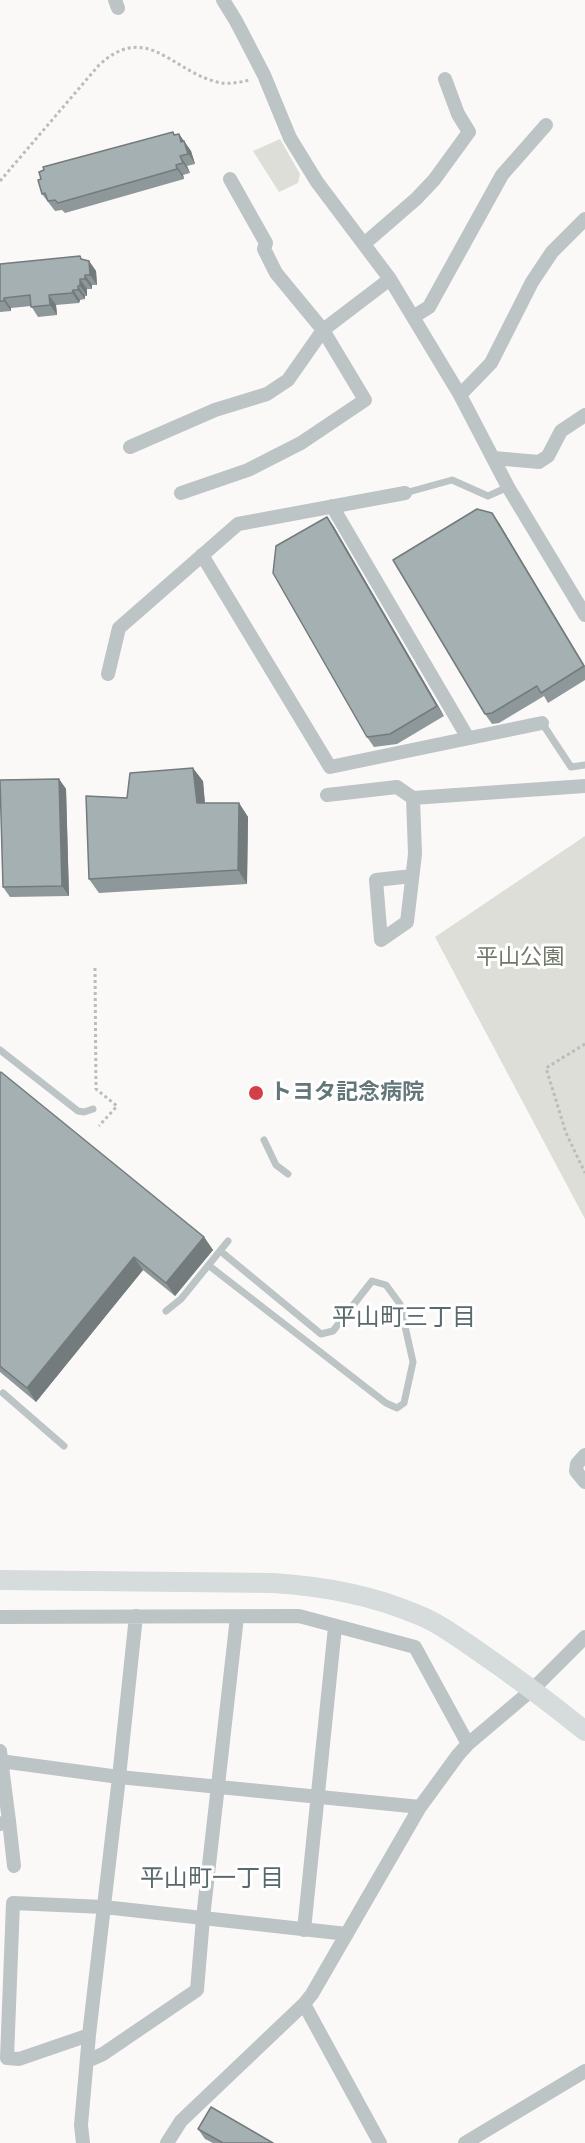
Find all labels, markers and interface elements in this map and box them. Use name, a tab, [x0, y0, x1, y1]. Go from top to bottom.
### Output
park label: 平山公園	[476, 945, 564, 971]
place label: トヨタ記念病院	[270, 1080, 424, 1106]
marker: トヨタ記念病院	[247, 1084, 265, 1102]
district label: 平山町三丁目	[332, 1304, 476, 1332]
district label: 平山町一丁目	[140, 1865, 284, 1893]

